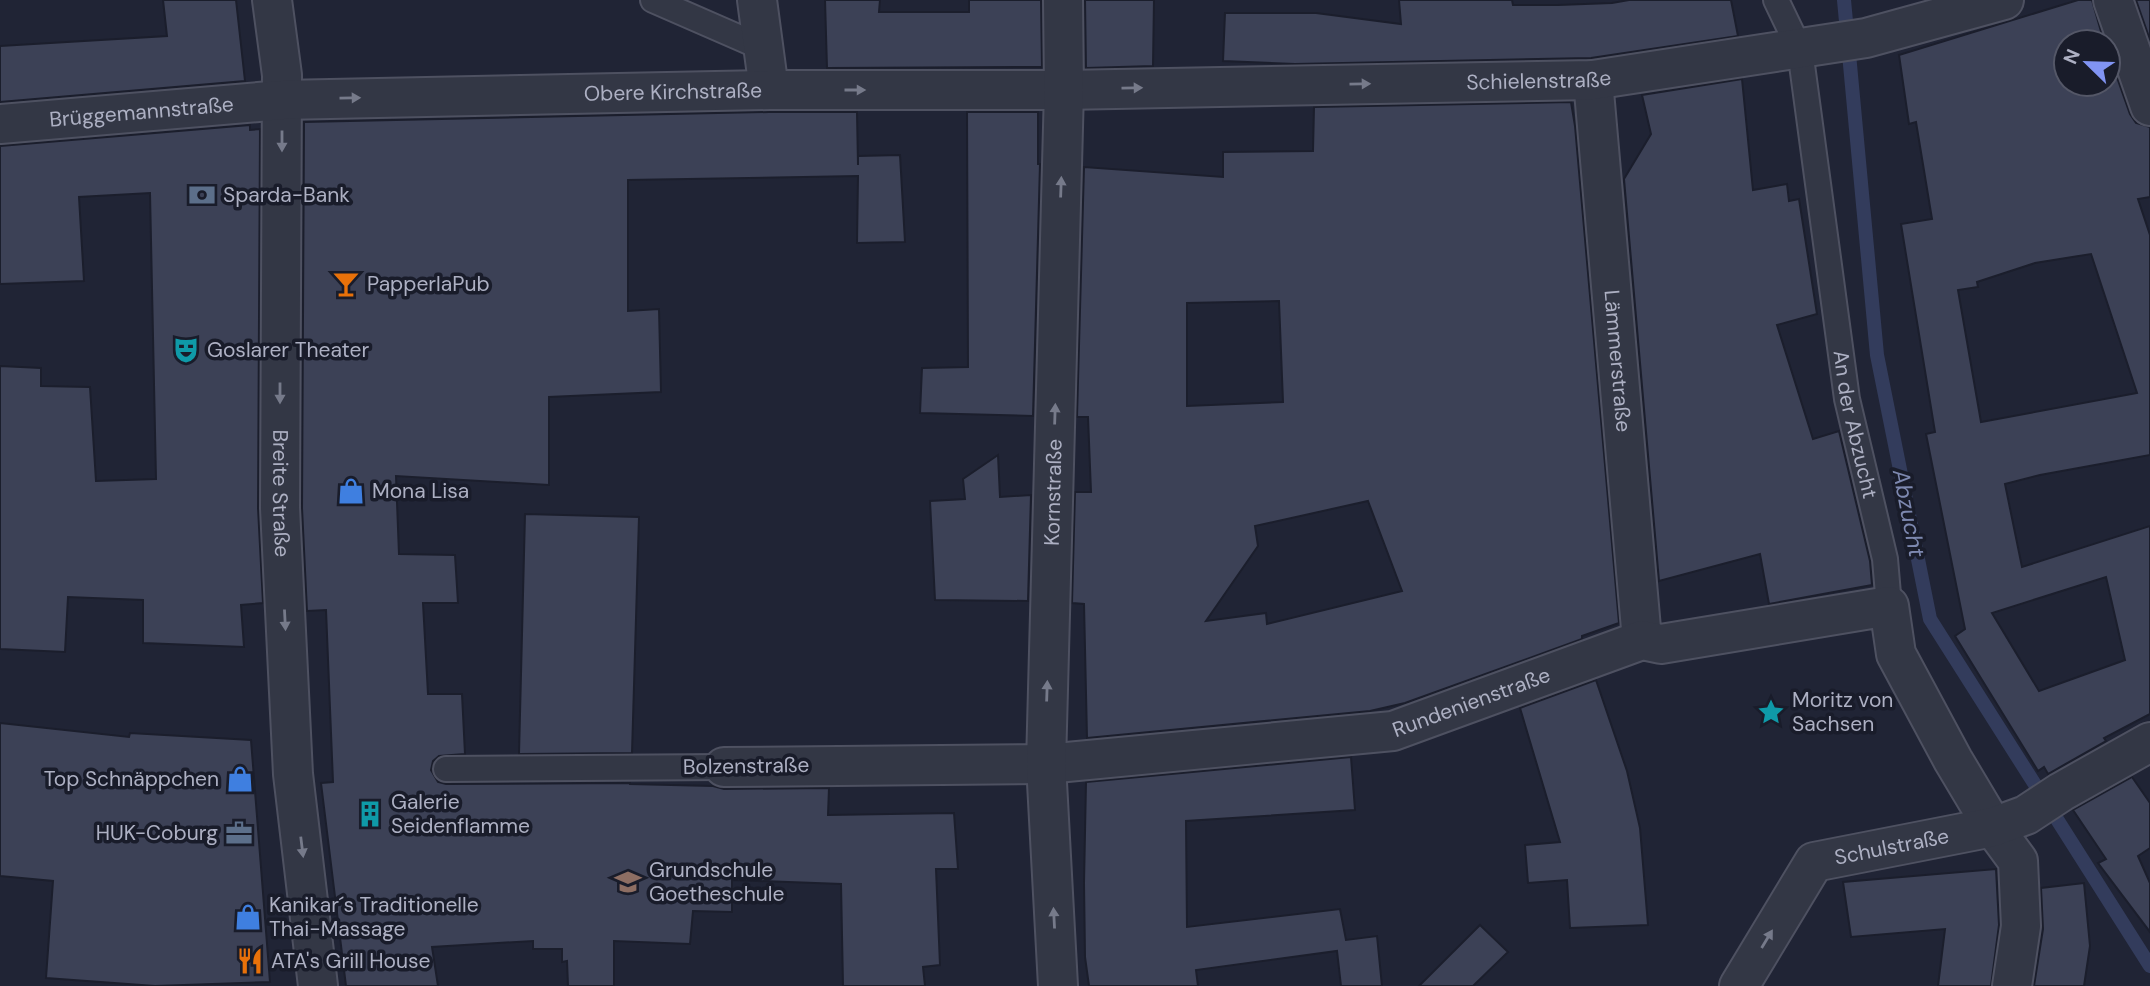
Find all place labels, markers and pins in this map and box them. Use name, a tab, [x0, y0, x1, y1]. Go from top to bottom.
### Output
bank icon: Sparda-Bank	[187, 180, 217, 210]
place label: Sparda-Bank	[223, 181, 350, 209]
bar icon: PapperlaPub	[331, 269, 361, 299]
place label: PapperlaPub	[367, 270, 490, 298]
theatre icon: Goslarer Theater	[171, 335, 201, 365]
place label: Goslarer Theater	[207, 336, 369, 364]
shop icon: Mona Lisa	[336, 476, 366, 506]
place label: Mona Lisa	[372, 477, 469, 505]
place label: Moritz von Sachsen	[1792, 686, 1893, 738]
place icon: Moritz von Sachsen	[1756, 697, 1786, 727]
shop icon: Top Schnäppchen	[225, 764, 255, 794]
place label: Top Schnäppchen	[44, 765, 219, 793]
place label: Galerie Seidenflamme	[391, 788, 530, 840]
building icon: Galerie Seidenflamme	[355, 799, 385, 829]
office icon: HUK-Coburg	[224, 818, 254, 848]
place label: HUK-Coburg	[96, 819, 218, 847]
place label: Grundschule Goetheschule	[649, 856, 785, 908]
school or university icon: Grundschule Goetheschule	[613, 867, 643, 897]
place label: Kanikar´s Traditionelle Thai-Massage	[269, 891, 479, 943]
shop icon: Kanikar´s Traditionelle Thai-Massage	[233, 902, 263, 932]
restaurant icon: ATA's Grill House	[235, 946, 265, 976]
place label: ATA's Grill House	[271, 947, 431, 975]

